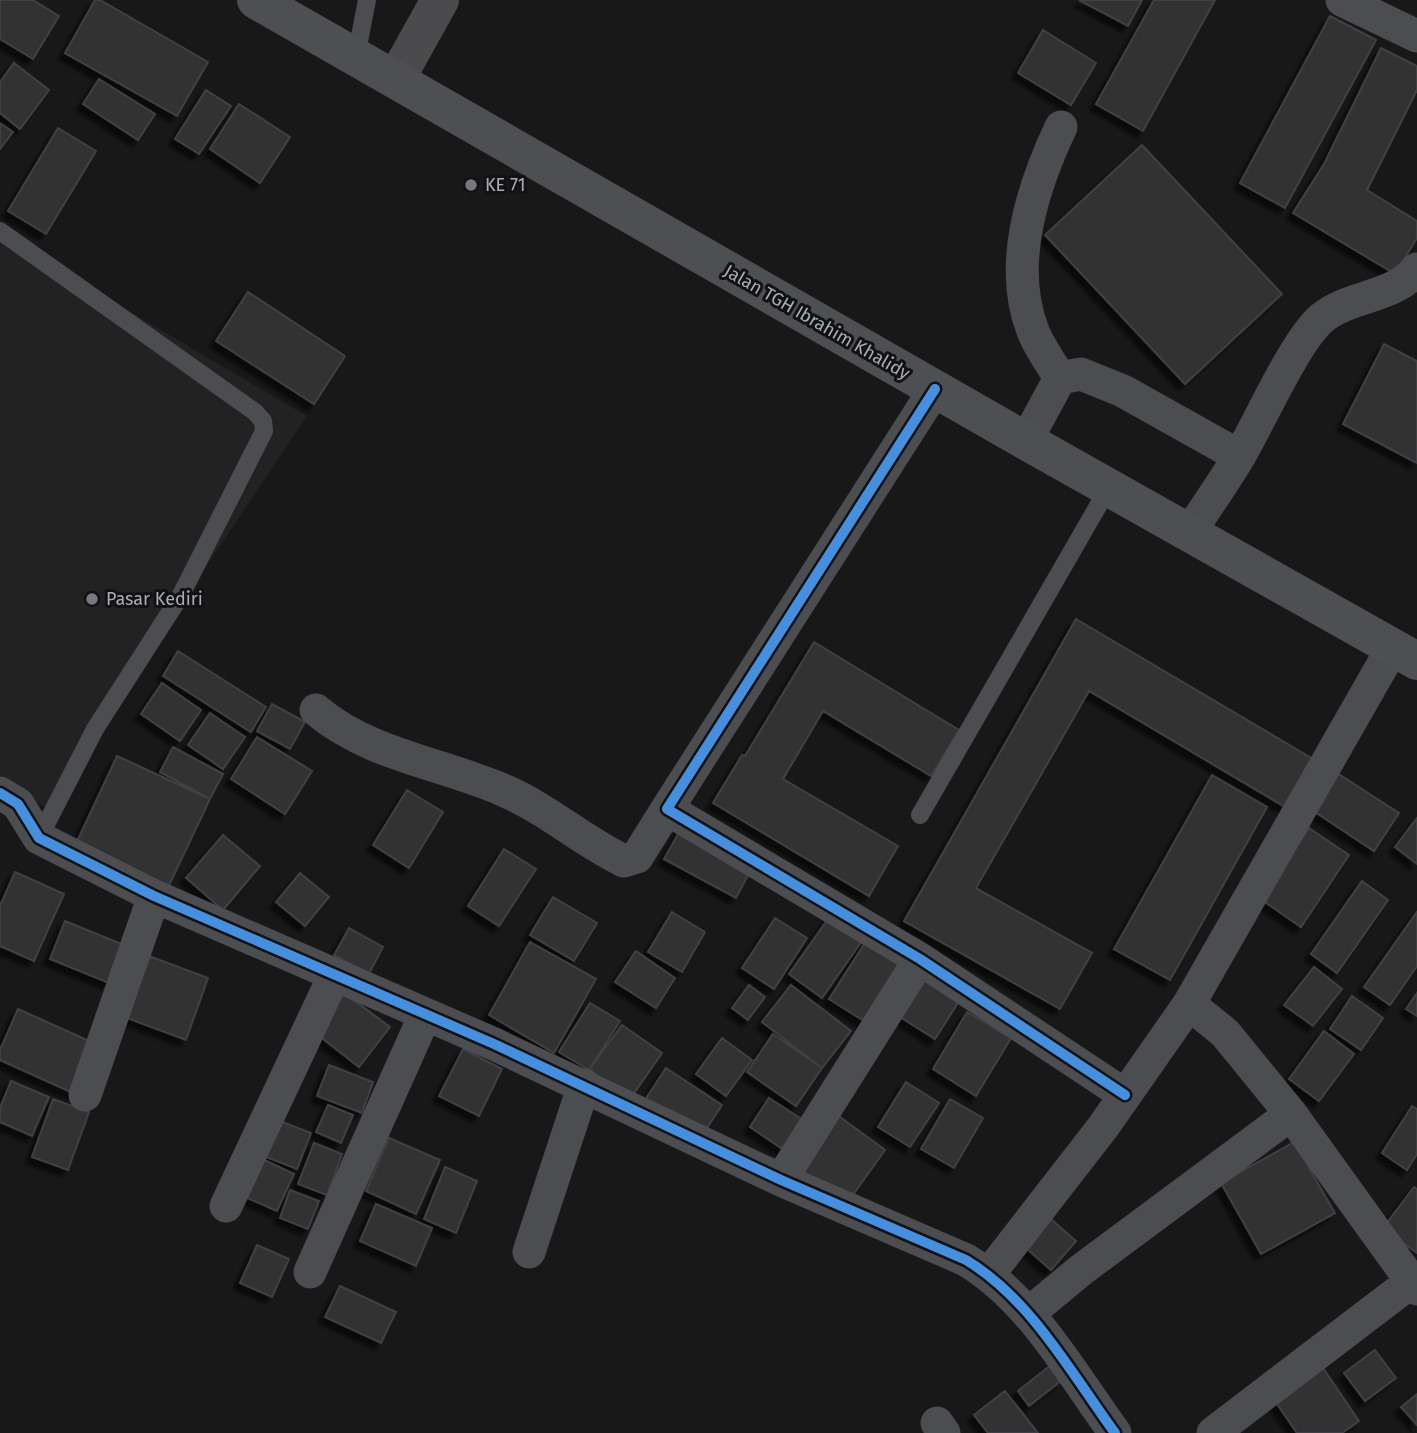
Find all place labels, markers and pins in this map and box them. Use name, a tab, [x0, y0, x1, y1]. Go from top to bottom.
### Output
place label: KE 71	[485, 174, 525, 196]
marker: KE 71	[463, 177, 479, 193]
place label: Pasar Kediri	[106, 588, 203, 610]
marker: Pasar Kediri	[84, 591, 100, 607]

